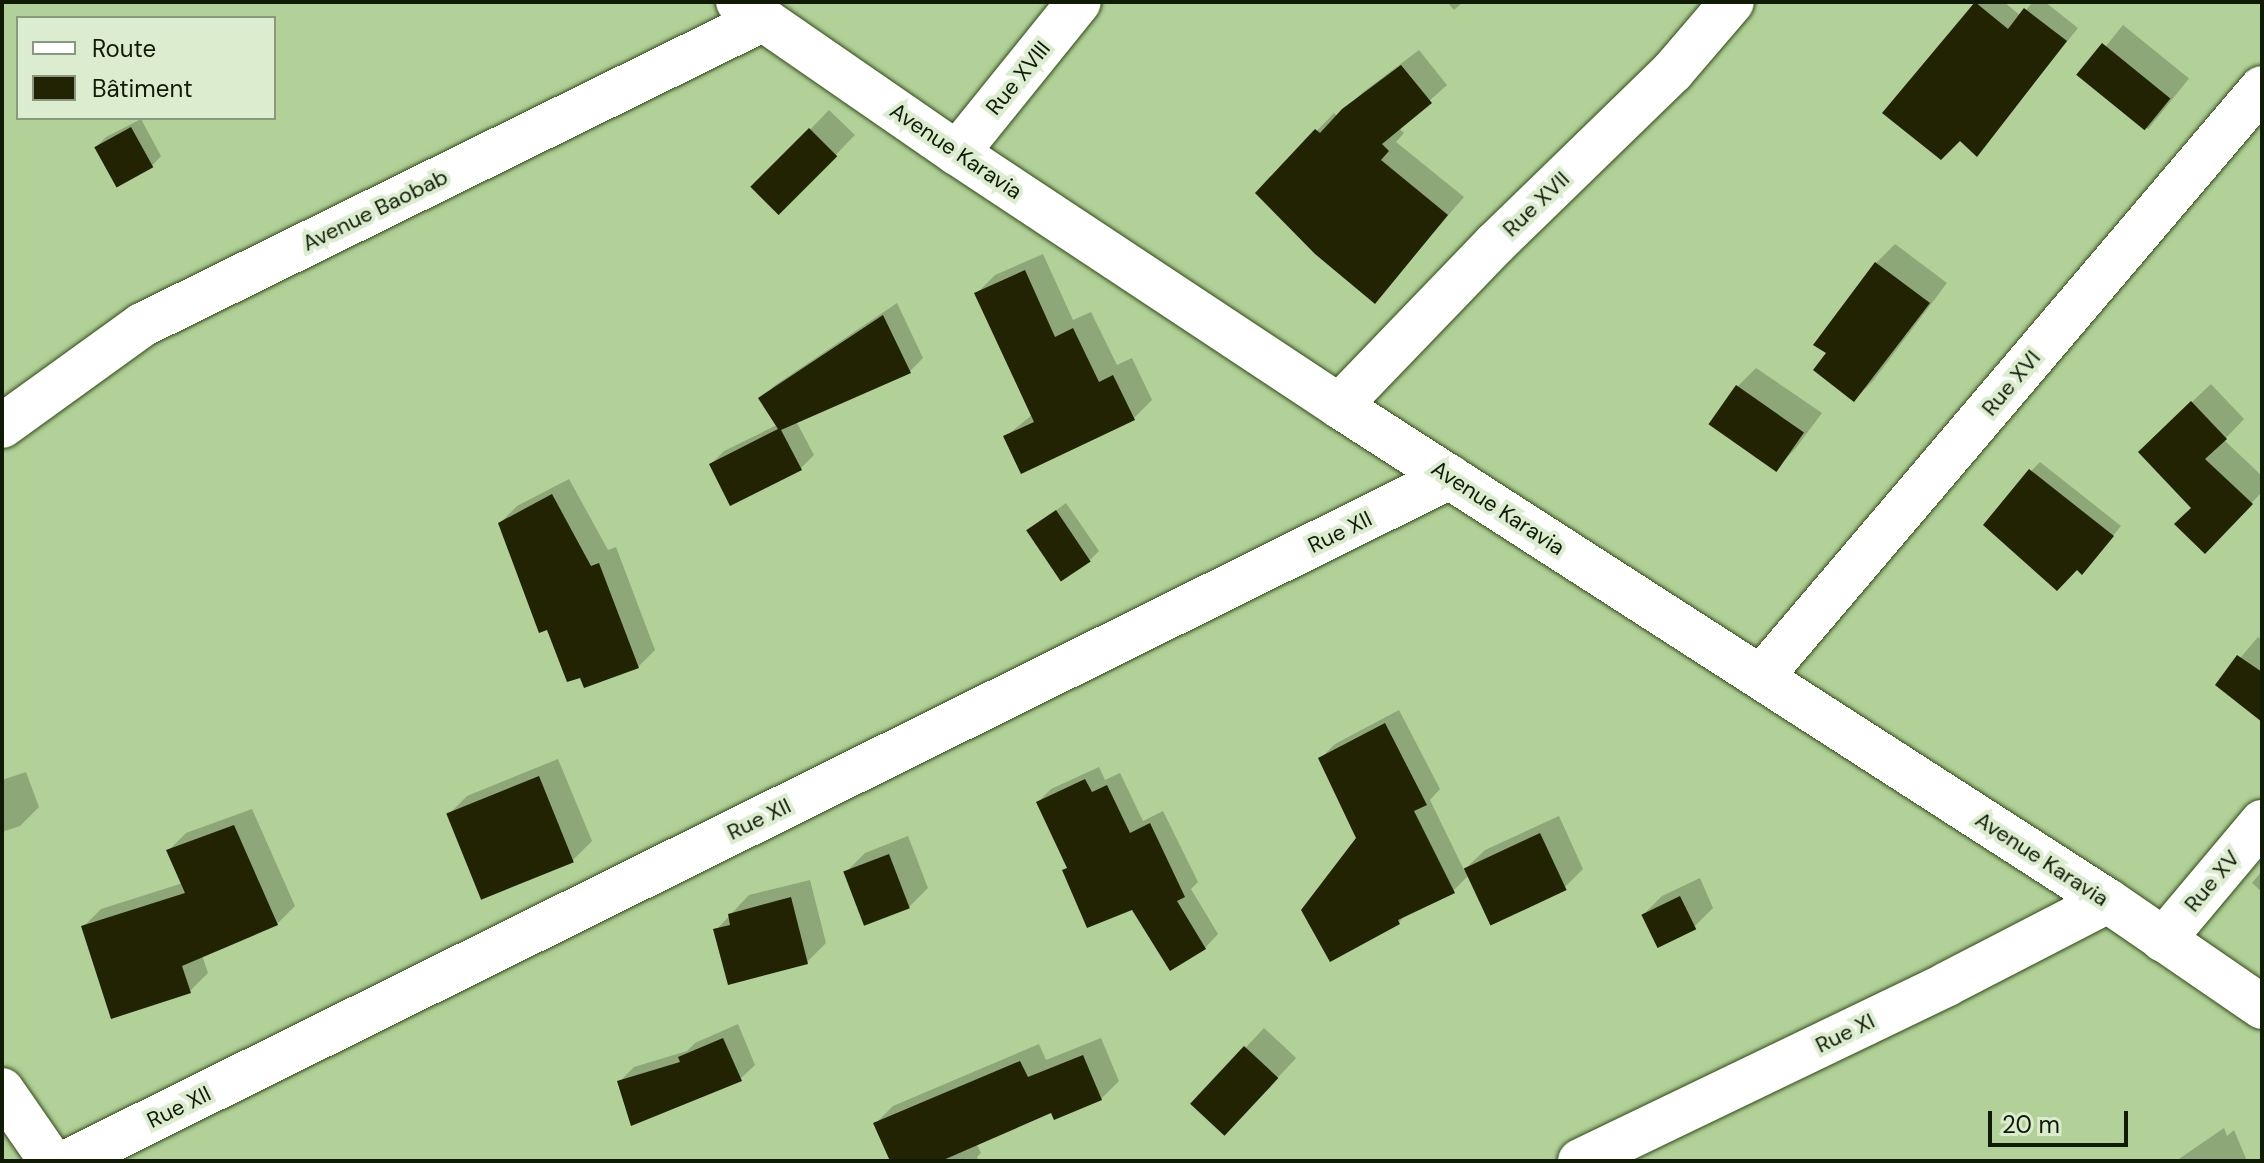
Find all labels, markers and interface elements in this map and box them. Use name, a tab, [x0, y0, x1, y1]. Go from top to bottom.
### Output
legend	[16, 16, 276, 120]
text: Route	[92, 33, 156, 64]
street label: Rue XVIII	[980, 36, 1056, 120]
text: Bâtiment	[92, 73, 193, 104]
street label: Avenue Karavia	[885, 97, 1027, 205]
street label: Avenue Baobab	[298, 163, 452, 257]
street label: Rue XVII	[1497, 166, 1575, 242]
street label: Rue XVI	[1976, 345, 2046, 421]
street label: Avenue Karavia	[1426, 455, 1570, 561]
street label: Rue XII	[1304, 505, 1376, 559]
street label: Rue XII	[723, 792, 795, 846]
street label: Avenue Karavia	[1970, 806, 2114, 912]
street label: Rue XV	[2179, 845, 2245, 917]
street label: Rue XI	[1811, 1007, 1879, 1059]
street label: Rue XII	[143, 1080, 215, 1134]
scale bar	[1992, 1095, 2132, 1145]
text: 20 m	[2002, 1109, 2060, 1140]

